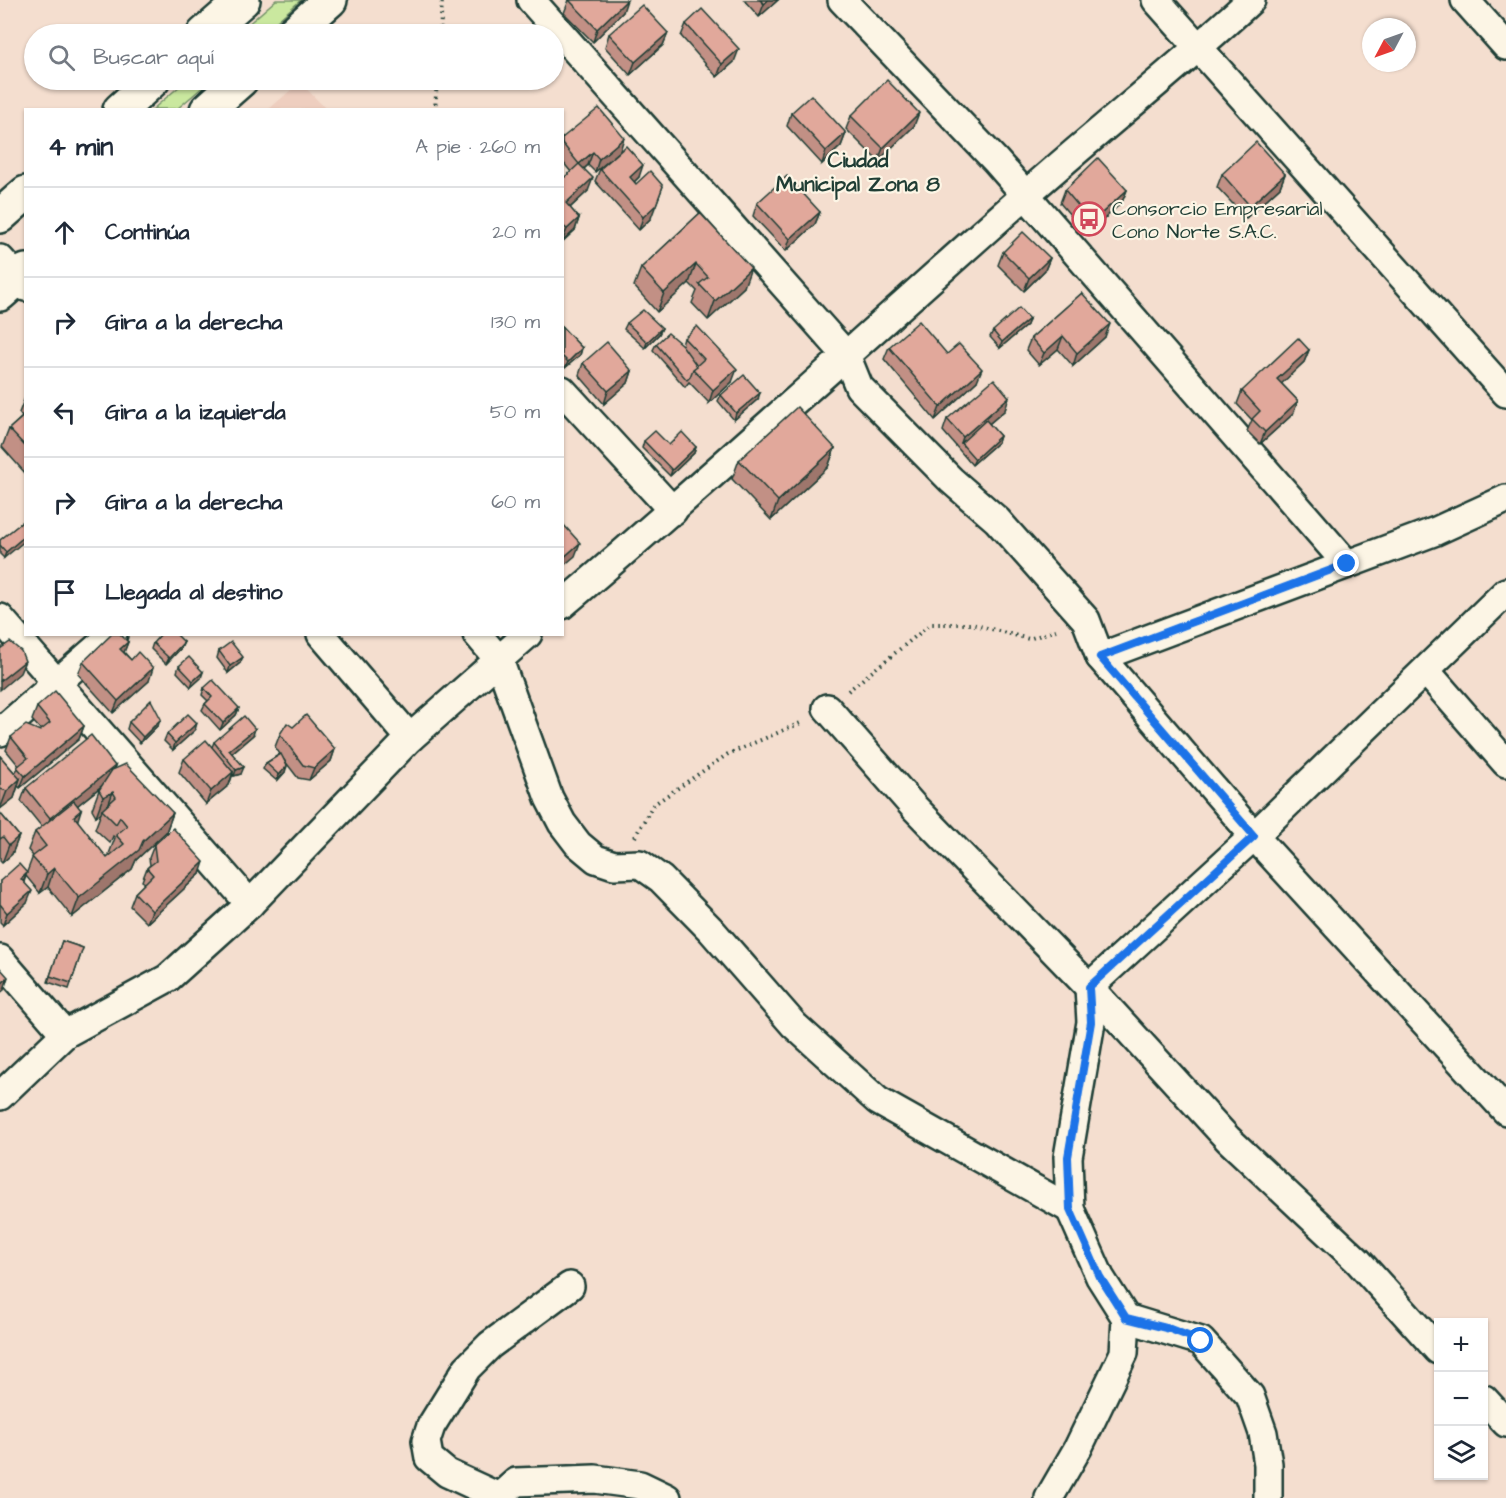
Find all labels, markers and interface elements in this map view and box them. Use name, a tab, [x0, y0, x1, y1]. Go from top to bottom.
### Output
north arrow	[1362, 18, 1416, 72]
search box	[24, 24, 564, 90]
icon: search	[45, 41, 78, 74]
text: Buscar aquí	[93, 42, 214, 73]
text: 4 min	[48, 129, 113, 165]
text: A pie · 260 m	[415, 133, 540, 161]
district label: Ciudad Municipal Zona 8	[776, 146, 940, 200]
place label: Consorcio Empresarial Cono Norte S.A.C.	[1112, 195, 1323, 246]
bus stop icon: Consorcio Empresarial Cono Norte S.A.C.	[1071, 201, 1107, 237]
icon: ahead	[48, 216, 81, 249]
text: Continúa	[105, 217, 190, 248]
text: 20 m	[492, 218, 540, 246]
icon: right	[48, 306, 81, 339]
text: Gira a la derecha	[105, 307, 282, 338]
text: 130 m	[491, 308, 540, 336]
icon: left	[48, 396, 81, 429]
text: Gira a la izquierda	[105, 397, 286, 428]
text: 50 m	[490, 398, 540, 426]
icon: right	[48, 486, 81, 519]
text: Gira a la derecha	[105, 487, 282, 518]
text: 60 m	[491, 488, 540, 516]
route end	[1333, 550, 1359, 576]
icon: arrive	[48, 576, 81, 609]
text: Llegada al destino	[105, 577, 283, 608]
map controls	[1434, 1318, 1488, 1480]
button: +	[1434, 1318, 1488, 1372]
route start	[1187, 1327, 1213, 1353]
button: −	[1434, 1372, 1488, 1426]
button: layers	[1434, 1426, 1488, 1480]

